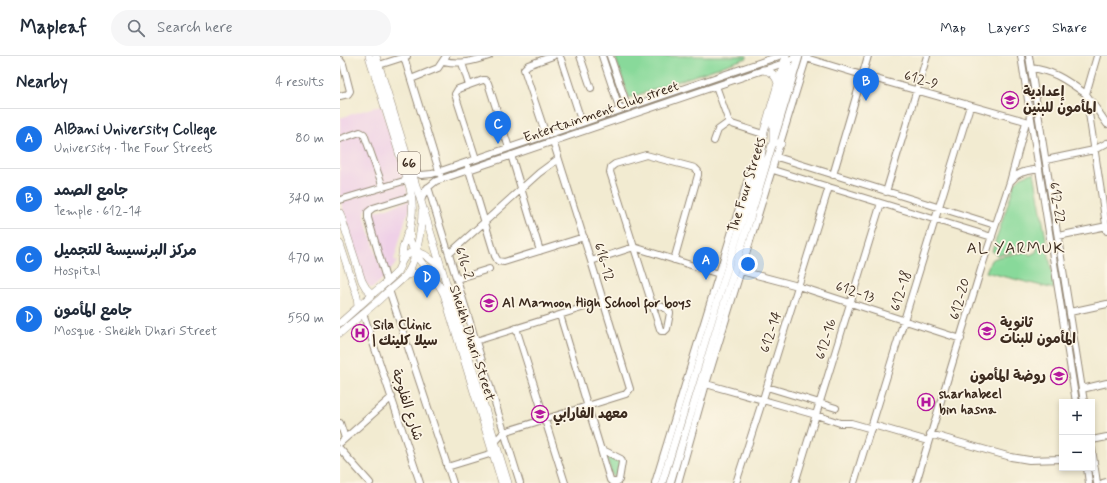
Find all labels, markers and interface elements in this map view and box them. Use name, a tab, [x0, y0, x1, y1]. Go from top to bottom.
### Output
search box	[111, 10, 391, 46]
text: Mapleaf	[20, 15, 87, 40]
icon: search	[125, 17, 147, 39]
text: Search here	[157, 18, 233, 38]
text: Map	[940, 19, 966, 37]
text: Layers	[988, 19, 1030, 37]
text: Share	[1052, 19, 1087, 37]
street label: 612-9	[902, 67, 940, 93]
pin: B	[853, 68, 879, 101]
text: Nearby	[16, 71, 68, 93]
text: 4 results	[275, 74, 324, 91]
street label: Entertainment Club street	[521, 77, 681, 147]
place label: إعدادية المأمون للبنين	[1023, 83, 1097, 117]
school or university icon: إعدادية المأمون للبنين	[1000, 90, 1020, 110]
pin: C	[485, 111, 511, 144]
text: AlBani University College	[54, 120, 217, 140]
text: A	[25, 130, 33, 147]
text: 80 m	[295, 130, 324, 147]
street label: The Four Streets	[724, 135, 770, 235]
text: University · The Four Streets	[54, 140, 212, 157]
road number: 66	[398, 152, 420, 174]
text: جامع الصمد	[54, 181, 128, 201]
street label: 612-22	[1045, 181, 1069, 225]
text: B	[25, 190, 33, 207]
text: 340 m	[289, 190, 324, 207]
text: Temple · 612-14	[54, 203, 142, 220]
district label: AL YARMUK	[967, 238, 1065, 259]
street label: 616-12	[590, 240, 618, 284]
text: مركز البرنسيسة للتجميل	[54, 241, 197, 261]
street label: 616-2	[451, 245, 477, 281]
pin: A	[693, 247, 719, 280]
text: C	[24, 250, 34, 267]
text: 470 m	[288, 250, 324, 267]
your location	[738, 254, 758, 274]
text: Hospital	[54, 263, 100, 280]
pin: D	[414, 265, 440, 298]
street label: 612-18	[886, 268, 916, 314]
street label: 612-20	[945, 276, 975, 322]
street label: 612-13	[833, 277, 877, 307]
street label: Sheikh Dhari Street	[445, 283, 499, 404]
school or university icon: Al Mamoon High School for boys	[479, 293, 499, 313]
place label: Al Mamoon High School for boys	[502, 294, 692, 314]
text: جامع المأمون	[54, 301, 132, 321]
street label: 612-14	[756, 309, 786, 355]
text: D	[25, 310, 33, 327]
text: 550 m	[288, 310, 324, 327]
place label: ثانوية المأمون للبنات	[1000, 314, 1076, 348]
place label: Sila Clinic | سيلا كلينك	[372, 316, 438, 350]
street label: 612-16	[811, 316, 841, 362]
school or university icon: ثانوية المأمون للبنات	[977, 321, 997, 341]
text: Mosque · Sheikh Dhari Street	[54, 323, 217, 340]
hospital icon: Sila Clinic | سيلا كلينك	[350, 323, 370, 343]
place label: روضة المأمون	[970, 366, 1046, 385]
school or university icon: روضة المأمون	[1049, 366, 1069, 386]
street label: شارع الفلوجة	[387, 367, 427, 443]
place label: sharhabeel bin hasna	[938, 385, 1002, 419]
hospital icon: sharhabeel bin hasna	[916, 392, 936, 412]
map controls	[1059, 399, 1095, 471]
button: +	[1059, 399, 1095, 435]
school or university icon: معهد الفارابي	[530, 404, 550, 424]
place label: معهد الفارابي	[553, 405, 628, 426]
button: −	[1059, 435, 1095, 471]

